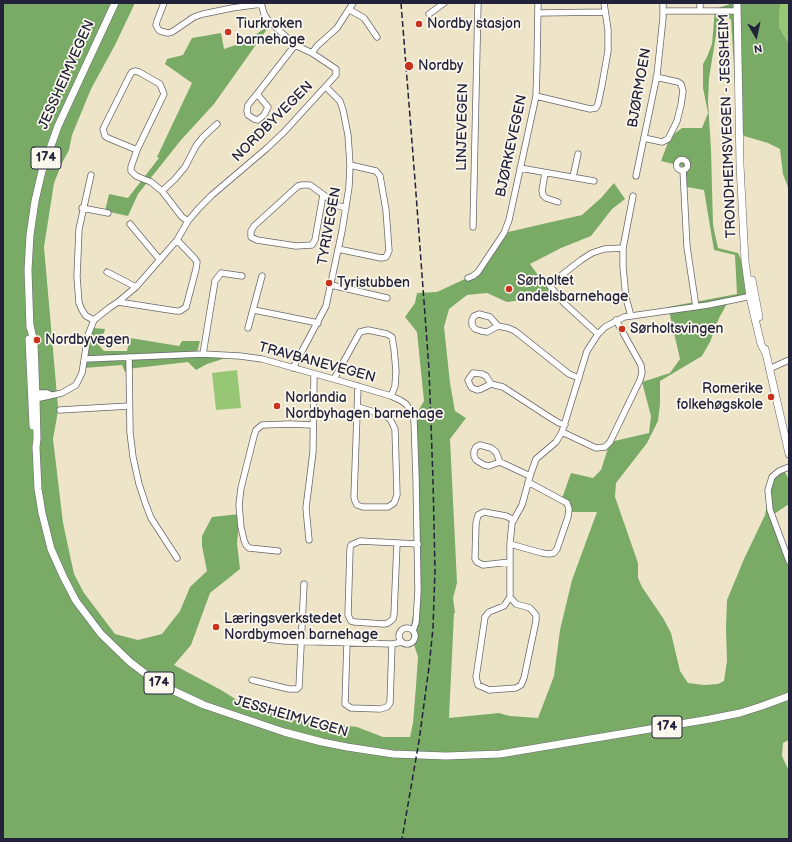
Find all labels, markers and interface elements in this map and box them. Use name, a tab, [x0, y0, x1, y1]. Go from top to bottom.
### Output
street label: TRONDHEIMSVEGEN - JESSHEIM	[716, 14, 740, 238]
place label: Tiurkroken barnehage	[236, 16, 305, 48]
place label: Nordby stasjon	[427, 16, 521, 32]
north arrow	[736, 16, 776, 56]
street label: JESSHEIMVEGEN	[35, 18, 99, 132]
marker: Nordby stasjon	[414, 19, 424, 29]
marker: Tiurkroken barnehage	[223, 27, 233, 37]
text: N	[753, 41, 763, 55]
street label: BJØRMOEN	[625, 47, 655, 129]
place label: Nordby	[418, 58, 463, 74]
marker: Nordby	[403, 60, 415, 72]
street label: NORDBYVEGEN	[229, 78, 317, 166]
street label: LINJEVEGEN	[454, 83, 472, 171]
street label: BJØRKEVEGEN	[493, 93, 531, 199]
road number: 174	[31, 147, 61, 169]
street label: TYRIVEGEN	[315, 186, 345, 266]
place label: Sørholtet andelsbarnehage	[517, 273, 628, 306]
place label: Tyristubben	[337, 275, 410, 291]
marker: Tyristubben	[324, 278, 334, 288]
marker: Sørholtet andelsbarnehage	[504, 284, 514, 294]
place label: Sørholtsvingen	[630, 321, 724, 337]
marker: Sørholtsvingen	[617, 324, 627, 334]
place label: Nordbyvegen	[45, 332, 130, 348]
marker: Nordbyvegen	[32, 335, 42, 345]
street label: TRAVBANEVEGEN	[257, 339, 377, 387]
place label: Romerike folkehøgskole	[677, 381, 763, 414]
place label: Norlandia Nordbyhagen barnehage	[285, 390, 443, 422]
marker: Romerike folkehøgskole	[766, 392, 776, 402]
marker: Norlandia Nordbyhagen barnehage	[272, 401, 282, 411]
place label: Læringsverkstedet Nordbymoen barnehage	[224, 611, 378, 644]
marker: Læringsverkstedet Nordbymoen barnehage	[211, 622, 221, 632]
road number: 174	[144, 672, 174, 694]
street label: JESSHEIMVEGEN	[232, 693, 350, 741]
road number: 174	[652, 716, 682, 738]

